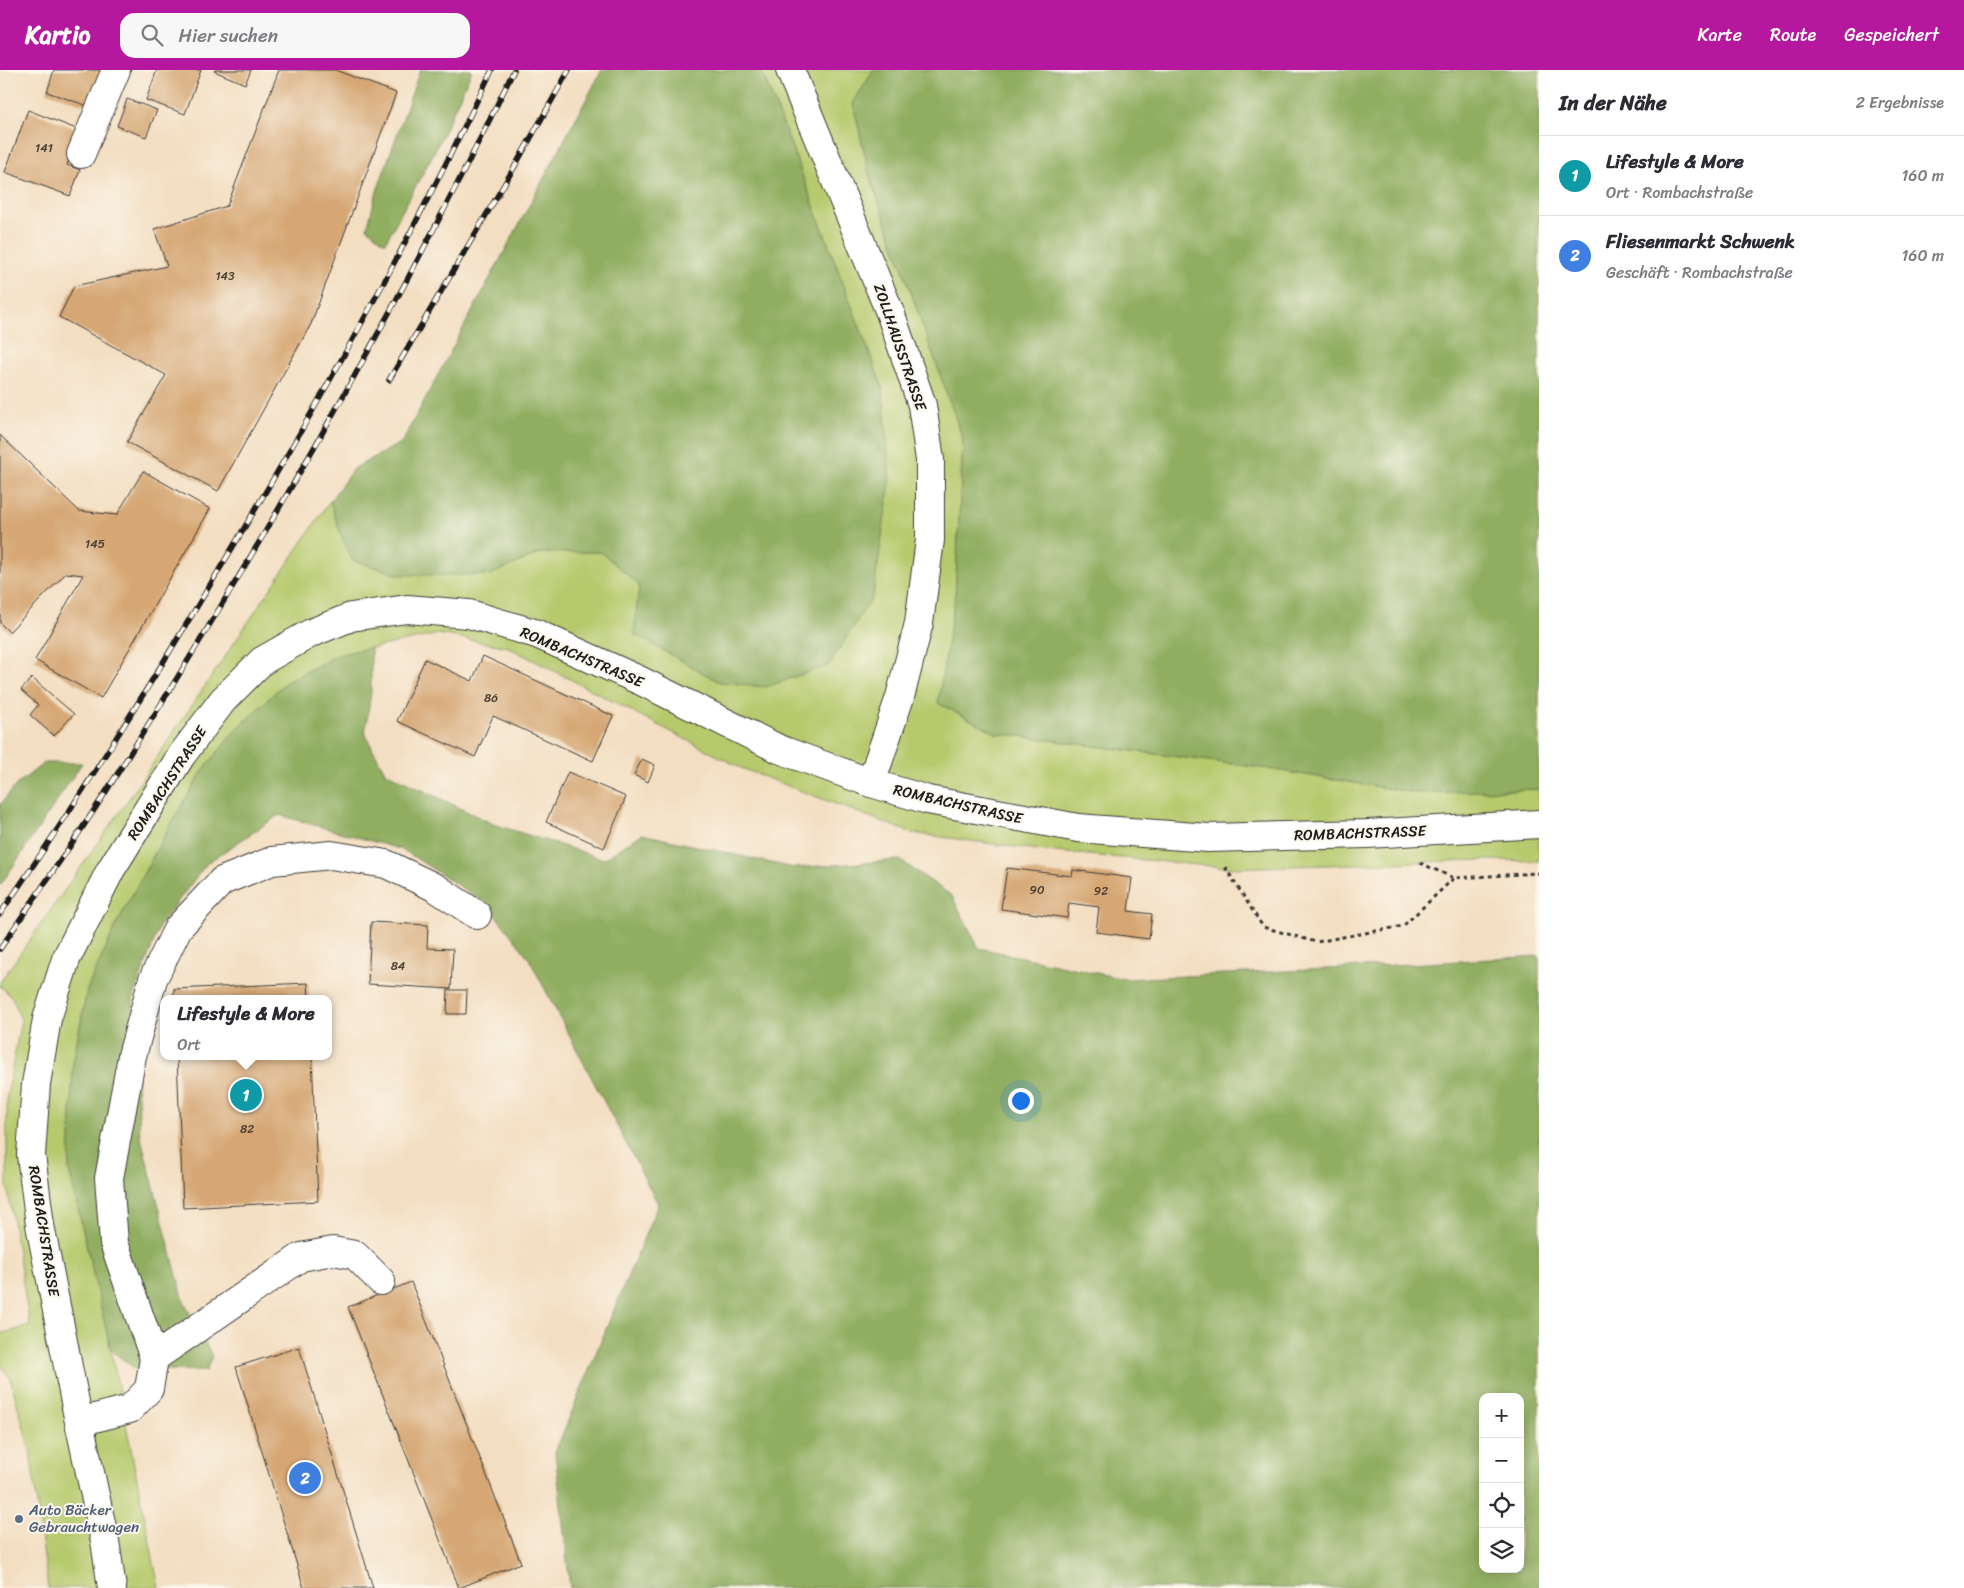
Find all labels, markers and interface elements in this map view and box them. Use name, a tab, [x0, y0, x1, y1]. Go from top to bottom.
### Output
search box	[120, 13, 470, 58]
text: Kartio	[25, 14, 90, 56]
text: Hier suchen	[178, 19, 278, 52]
text: Karte	[1697, 19, 1742, 51]
text: Route	[1770, 19, 1816, 51]
text: Gespeichert	[1844, 19, 1939, 51]
icon: search	[138, 21, 166, 49]
text: In der Nähe	[1559, 84, 1667, 122]
text: 2 Ergebnisse	[1856, 88, 1944, 117]
house number: 141	[35, 137, 53, 159]
text: Lifestyle & More	[1606, 145, 1744, 178]
text: 1	[1572, 161, 1578, 190]
text: 160 m	[1901, 161, 1944, 190]
text: Ort · Rombachstraße	[1606, 178, 1753, 207]
text: Fliesenmarkt Schwenk	[1606, 225, 1795, 258]
text: 2	[1570, 241, 1580, 270]
text: 160 m	[1901, 241, 1944, 270]
text: Geschäft · Rombachstraße	[1606, 258, 1793, 287]
house number: 143	[215, 265, 235, 287]
street label: ZOLLHAUSSTRASSE	[866, 280, 934, 416]
house number: 145	[85, 533, 105, 555]
street label: ROMBACHSTRASSE	[516, 619, 649, 695]
house number: 86	[484, 687, 498, 709]
street label: ROMBACHSTRASSE	[120, 719, 215, 845]
street label: ROMBACHSTRASSE	[891, 776, 1027, 832]
street label: ROMBACHSTRASSE	[1294, 818, 1428, 848]
house number: 90	[1030, 879, 1045, 901]
house number: 92	[1094, 880, 1108, 902]
house number: 84	[391, 955, 406, 977]
popup	[160, 995, 332, 1060]
text: Lifestyle & More	[177, 997, 315, 1030]
text: Ort	[177, 1030, 201, 1059]
pin: 1	[230, 1076, 262, 1114]
your location	[1008, 1088, 1034, 1114]
house number: 82	[240, 1118, 254, 1140]
street label: ROMBACHSTRASSE	[21, 1164, 67, 1300]
map controls	[1479, 1393, 1524, 1573]
button: +	[1479, 1393, 1524, 1438]
button: −	[1479, 1438, 1524, 1483]
pin: 2	[289, 1459, 321, 1497]
button: locate	[1479, 1483, 1524, 1528]
place label: Auto Bäcker Gebrauchtwagen	[28, 1497, 139, 1540]
marker: Auto Bäcker Gebrauchtwagen	[13, 1513, 25, 1525]
button: layers	[1479, 1528, 1524, 1573]

